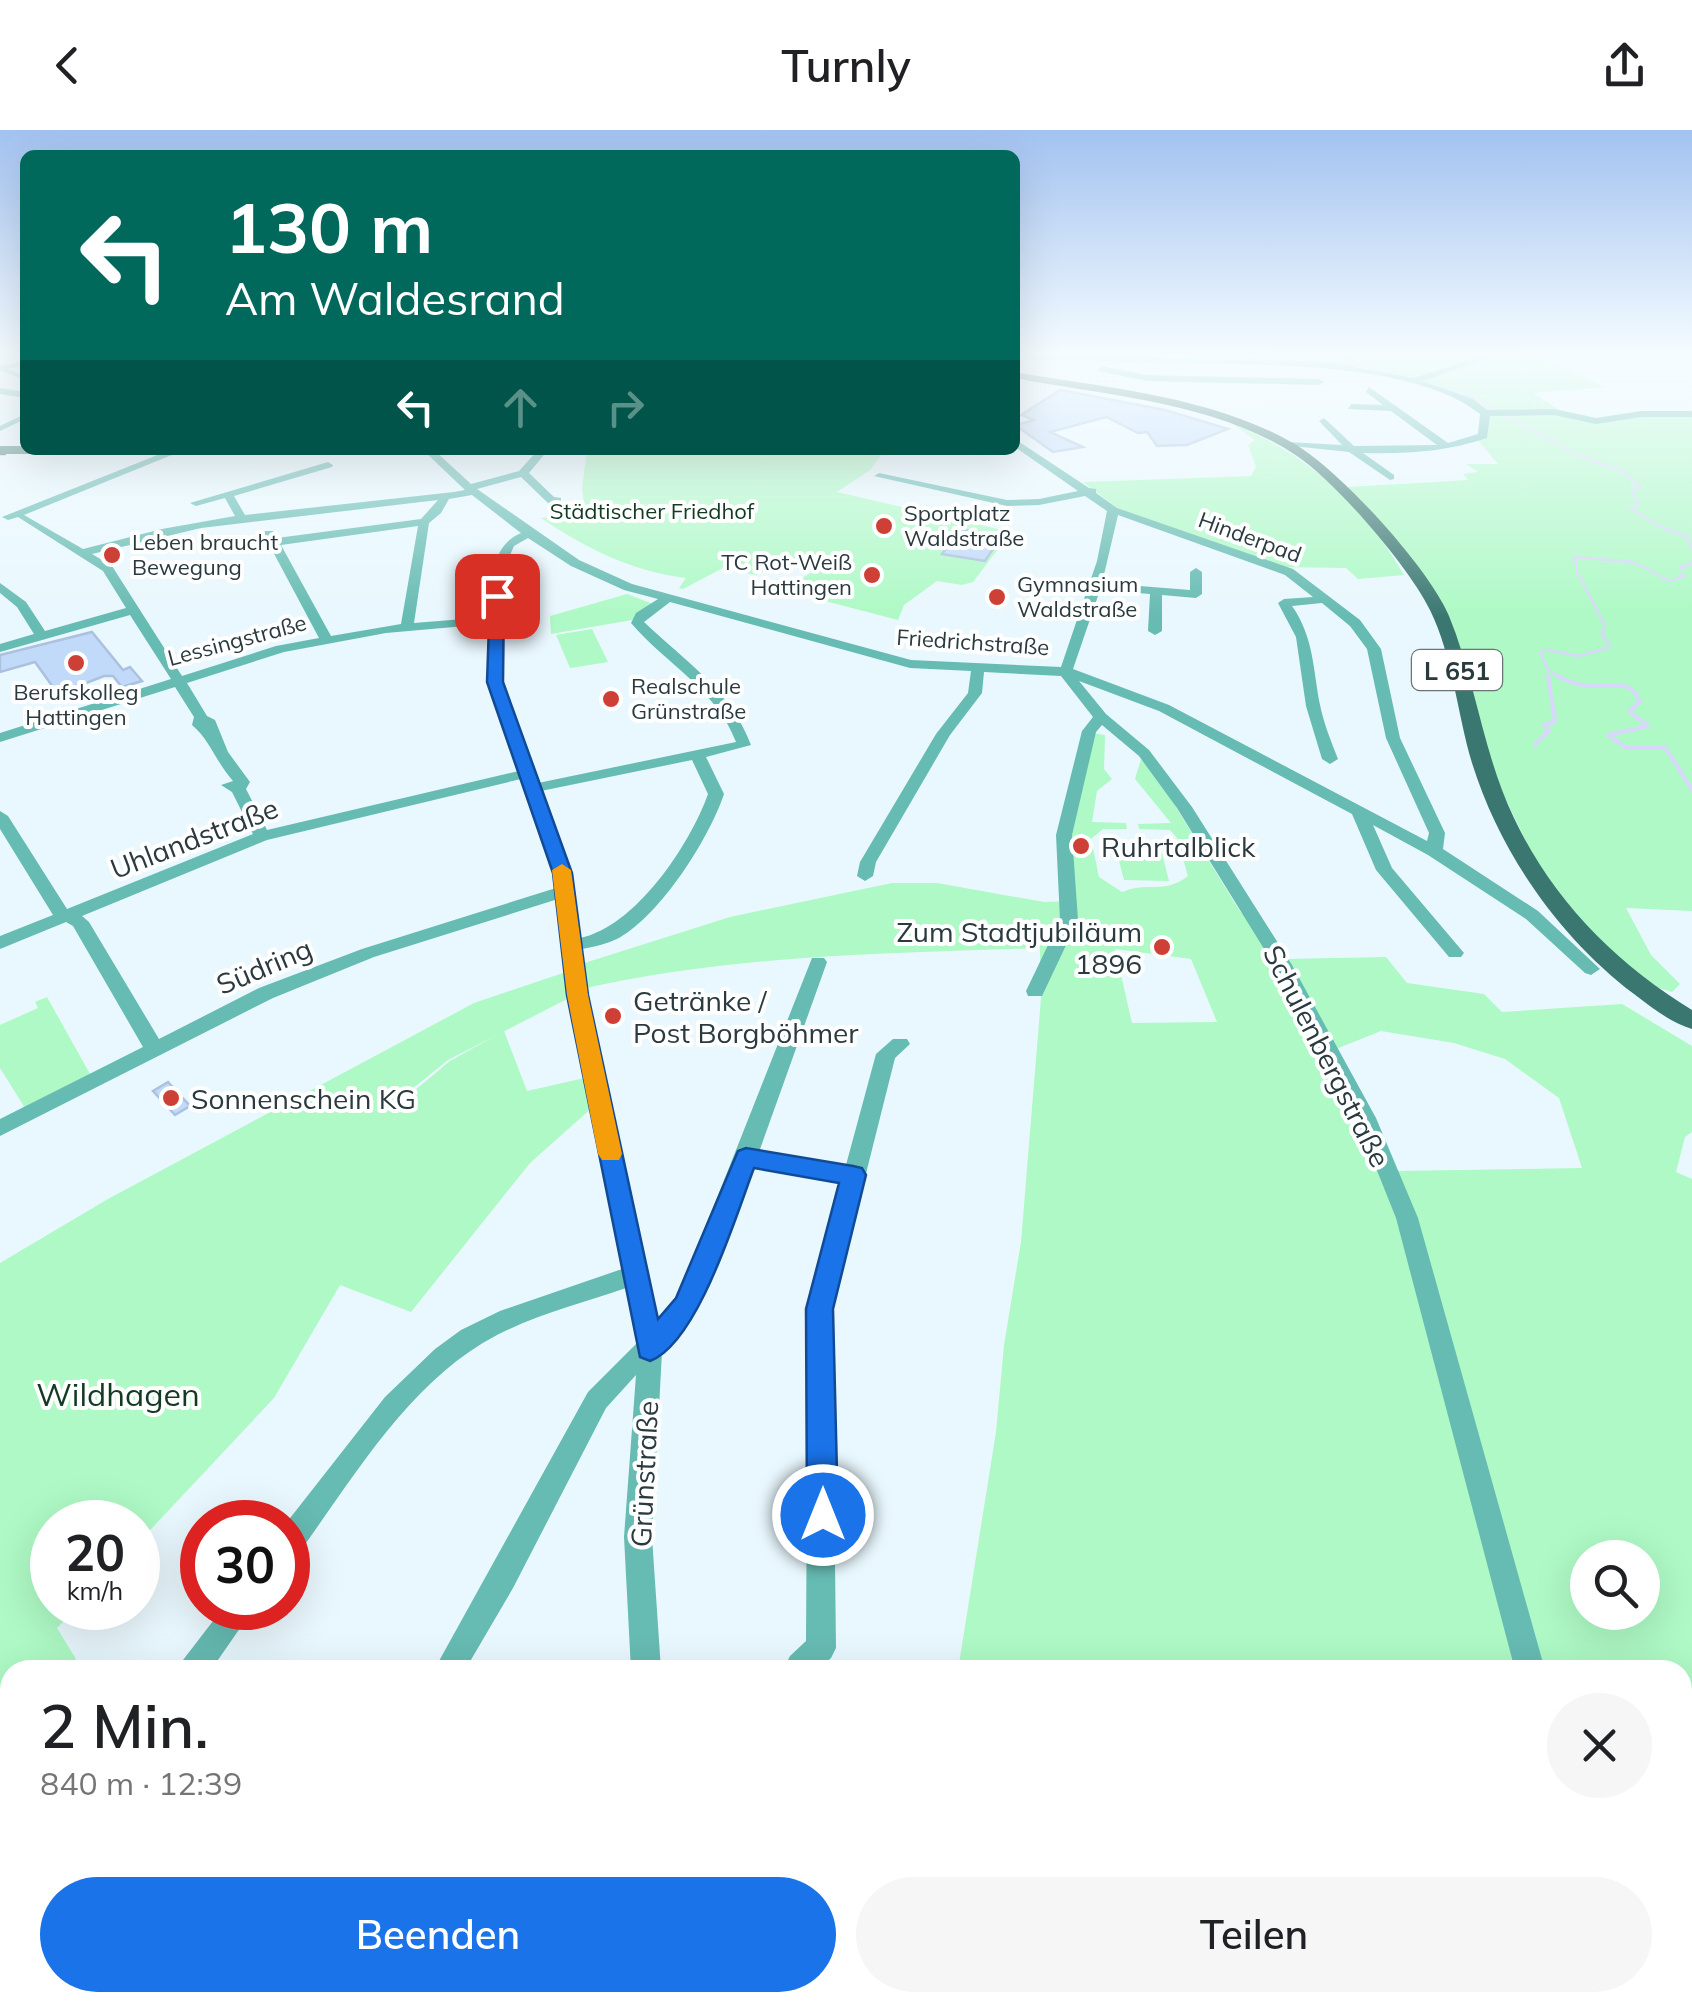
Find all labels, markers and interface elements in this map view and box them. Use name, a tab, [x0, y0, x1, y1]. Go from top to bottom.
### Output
text: Turnly	[781, 37, 911, 93]
icon: back	[40, 38, 95, 93]
icon: share	[1597, 38, 1652, 93]
text: 130 m	[225, 183, 433, 271]
icon: left	[60, 190, 190, 320]
text: Am Waldesrand	[225, 270, 565, 326]
icon: left	[388, 380, 443, 435]
icon: ahead	[493, 380, 548, 435]
icon: right	[598, 380, 653, 435]
park label: Städtischer Friedhof	[550, 497, 755, 525]
place label: Sportplatz Waldstraße	[904, 499, 1024, 552]
street label: Hinderpad	[1195, 505, 1305, 569]
marker: Sportplatz Waldstraße	[873, 515, 895, 537]
place label: Leben braucht Bewegung	[132, 528, 278, 581]
marker: Leben braucht Bewegung	[101, 544, 123, 566]
place label: TC Rot-Weiß Hattingen	[721, 548, 852, 601]
pin	[455, 554, 540, 639]
marker: TC Rot-Weiß Hattingen	[861, 564, 883, 586]
icon: arrive	[470, 569, 525, 624]
place label: Gymnasium Waldstraße	[1017, 570, 1138, 623]
marker: Gymnasium Waldstraße	[986, 586, 1008, 608]
street label: Lessingstraße	[165, 608, 309, 672]
street label: Friedrichstraße	[896, 623, 1050, 661]
road number: L 651	[1412, 650, 1502, 690]
marker: Berufskolleg Hattingen	[65, 652, 87, 674]
place label: Realschule Grünstraße	[631, 672, 746, 725]
place label: Berufskolleg Hattingen	[13, 678, 139, 731]
marker: Realschule Grünstraße	[600, 688, 622, 710]
street label: Uhlandstraße	[105, 790, 283, 886]
place label: Ruhrtalblick	[1101, 829, 1256, 864]
marker: Ruhrtalblick	[1070, 835, 1092, 857]
place label: Zum Stadtjubiläum 1896	[896, 914, 1142, 981]
street label: Südring	[211, 930, 317, 1002]
marker: Zum Stadtjubiläum 1896	[1151, 936, 1173, 958]
street label: Schulenbergstraße	[1256, 939, 1398, 1173]
place label: Getränke / Post Borgböhmer	[633, 983, 859, 1050]
marker: Getränke / Post Borgböhmer	[602, 1005, 624, 1027]
place label: Sonnenschein KG	[191, 1081, 416, 1116]
marker: Sonnenschein KG	[160, 1087, 182, 1109]
park label: Wildhagen	[36, 1374, 200, 1414]
street label: Grünstraße	[623, 1400, 665, 1548]
position arrow	[771, 1463, 875, 1567]
speed limit sign: 30	[180, 1500, 310, 1630]
text: 20	[65, 1521, 125, 1584]
map controls	[1570, 1540, 1660, 1630]
button: search	[1570, 1540, 1660, 1630]
text: km/h	[67, 1575, 123, 1606]
text: 2 Min.	[40, 1688, 209, 1763]
button: close	[1547, 1693, 1652, 1798]
text: 840 m · 12:39	[40, 1763, 242, 1803]
button: Beenden	[40, 1877, 836, 1992]
button: Teilen	[856, 1877, 1652, 1992]

